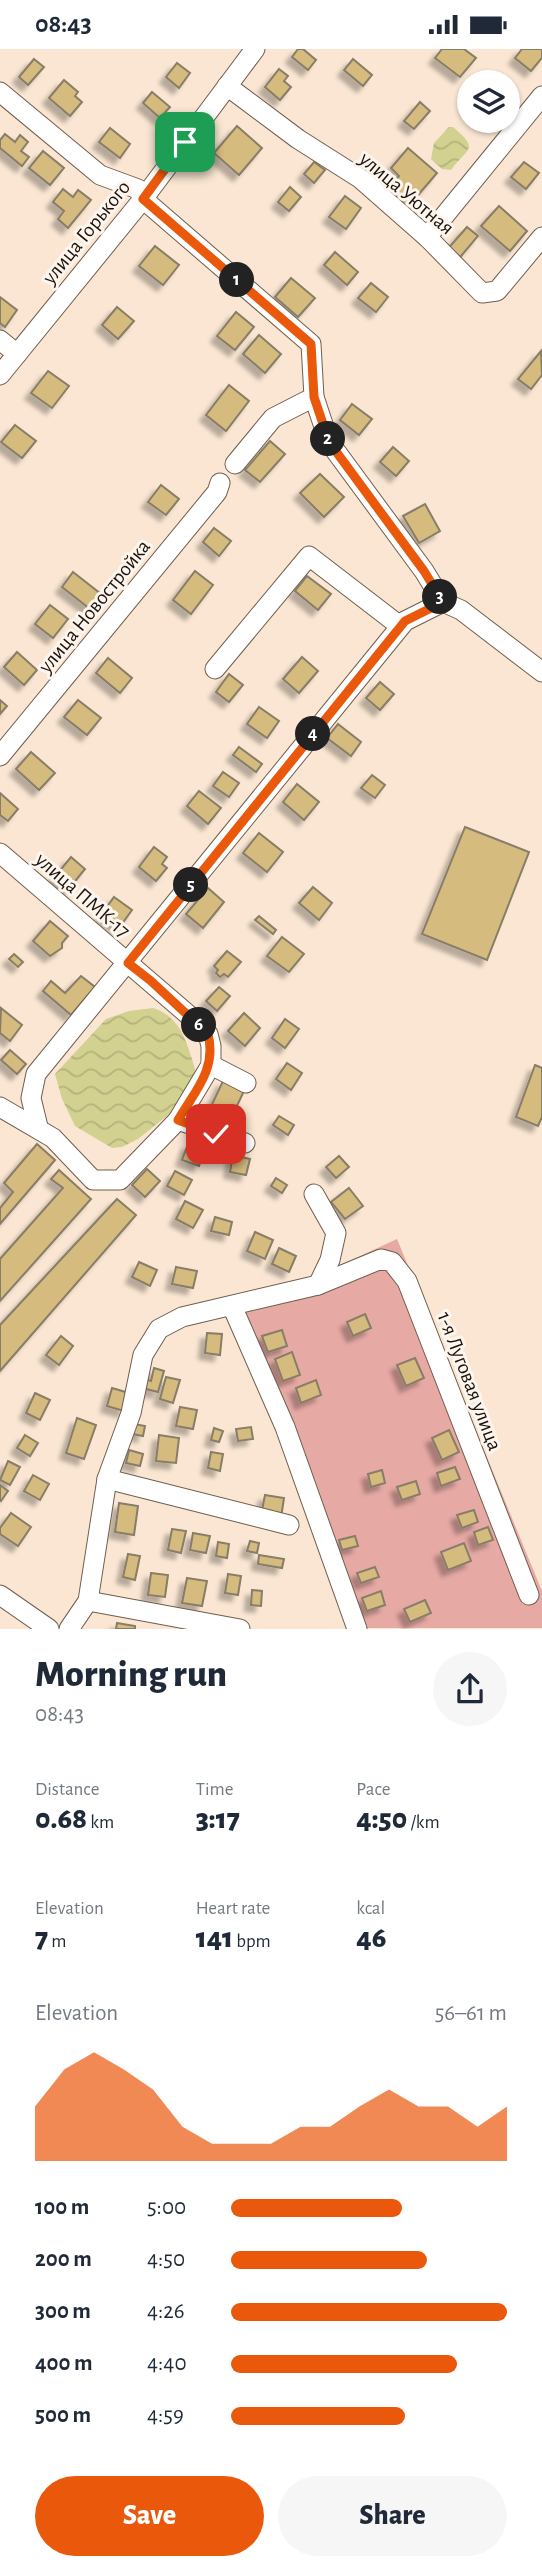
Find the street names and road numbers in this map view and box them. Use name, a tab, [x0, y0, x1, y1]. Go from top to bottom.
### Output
street label: улица Уютная	[355, 147, 458, 239]
street label: улица Горького	[38, 177, 134, 289]
street label: улица Новостройка	[34, 536, 154, 678]
street label: улица ПМК-17	[31, 848, 134, 942]
street label: 1-я Луговая улица	[433, 1309, 506, 1454]

